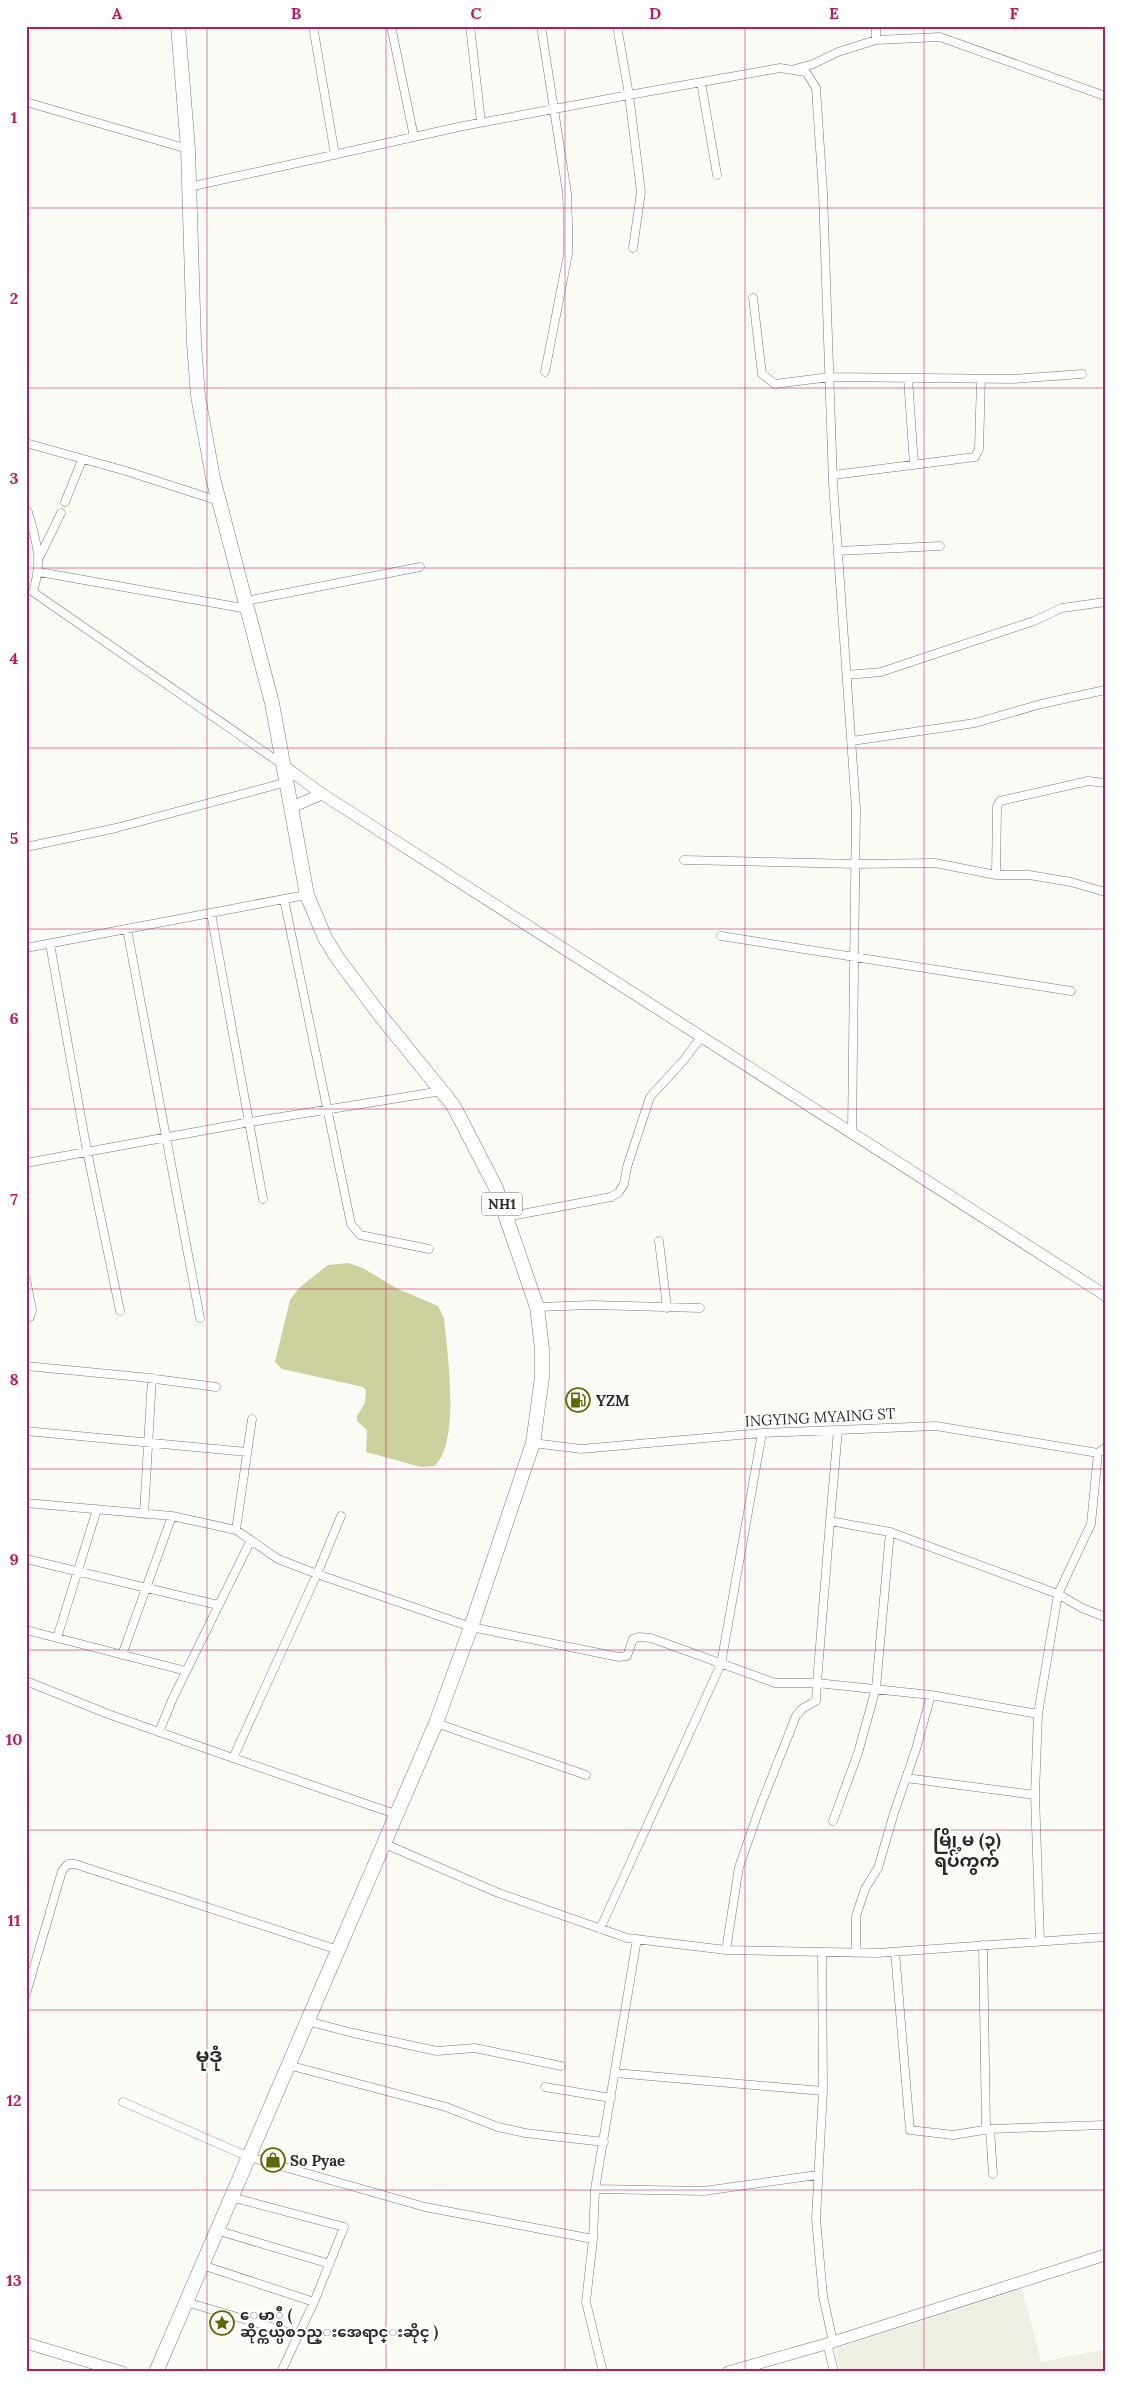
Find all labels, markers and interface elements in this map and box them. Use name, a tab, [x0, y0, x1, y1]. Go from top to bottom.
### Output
text: A	[112, 3, 123, 23]
text: B	[291, 3, 302, 23]
text: C	[470, 3, 482, 23]
text: D	[649, 3, 661, 23]
text: E	[829, 3, 839, 23]
text: F	[1009, 3, 1019, 23]
text: 1	[11, 107, 17, 127]
text: 2	[10, 288, 18, 308]
text: 3	[10, 468, 19, 488]
text: 4	[10, 648, 19, 668]
text: 5	[10, 828, 19, 848]
text: 6	[9, 1008, 19, 1028]
text: 7	[10, 1189, 18, 1209]
road number: NH1	[482, 1192, 522, 1216]
text: 8	[9, 1369, 19, 1389]
fuel station icon: YZM	[565, 1387, 591, 1413]
place label: YZM	[596, 1391, 630, 1410]
street label: INGYING MYAING ST	[744, 1404, 896, 1430]
text: 9	[9, 1549, 19, 1569]
text: 10	[6, 1729, 22, 1749]
district label: မြို့မ (၃) ရပ်ကွက်	[933, 1828, 1001, 1875]
text: 11	[8, 1910, 21, 1930]
district label: မုဒုံ	[195, 2042, 223, 2071]
text: 12	[6, 2090, 22, 2110]
shop icon: So Pyae	[260, 2147, 286, 2173]
place label: So Pyae	[290, 2151, 345, 2170]
text: 13	[6, 2270, 22, 2290]
place label: ေမာ္စီ ( ဆိုင္ကယ္ပစၥည္းအေရာင္းဆိုင္ )	[240, 2305, 439, 2344]
place icon: ေမာ္စီ ( ဆိုင္ကယ္ပစၥည္းအေရာင္းဆိုင္ )	[209, 2310, 235, 2336]

